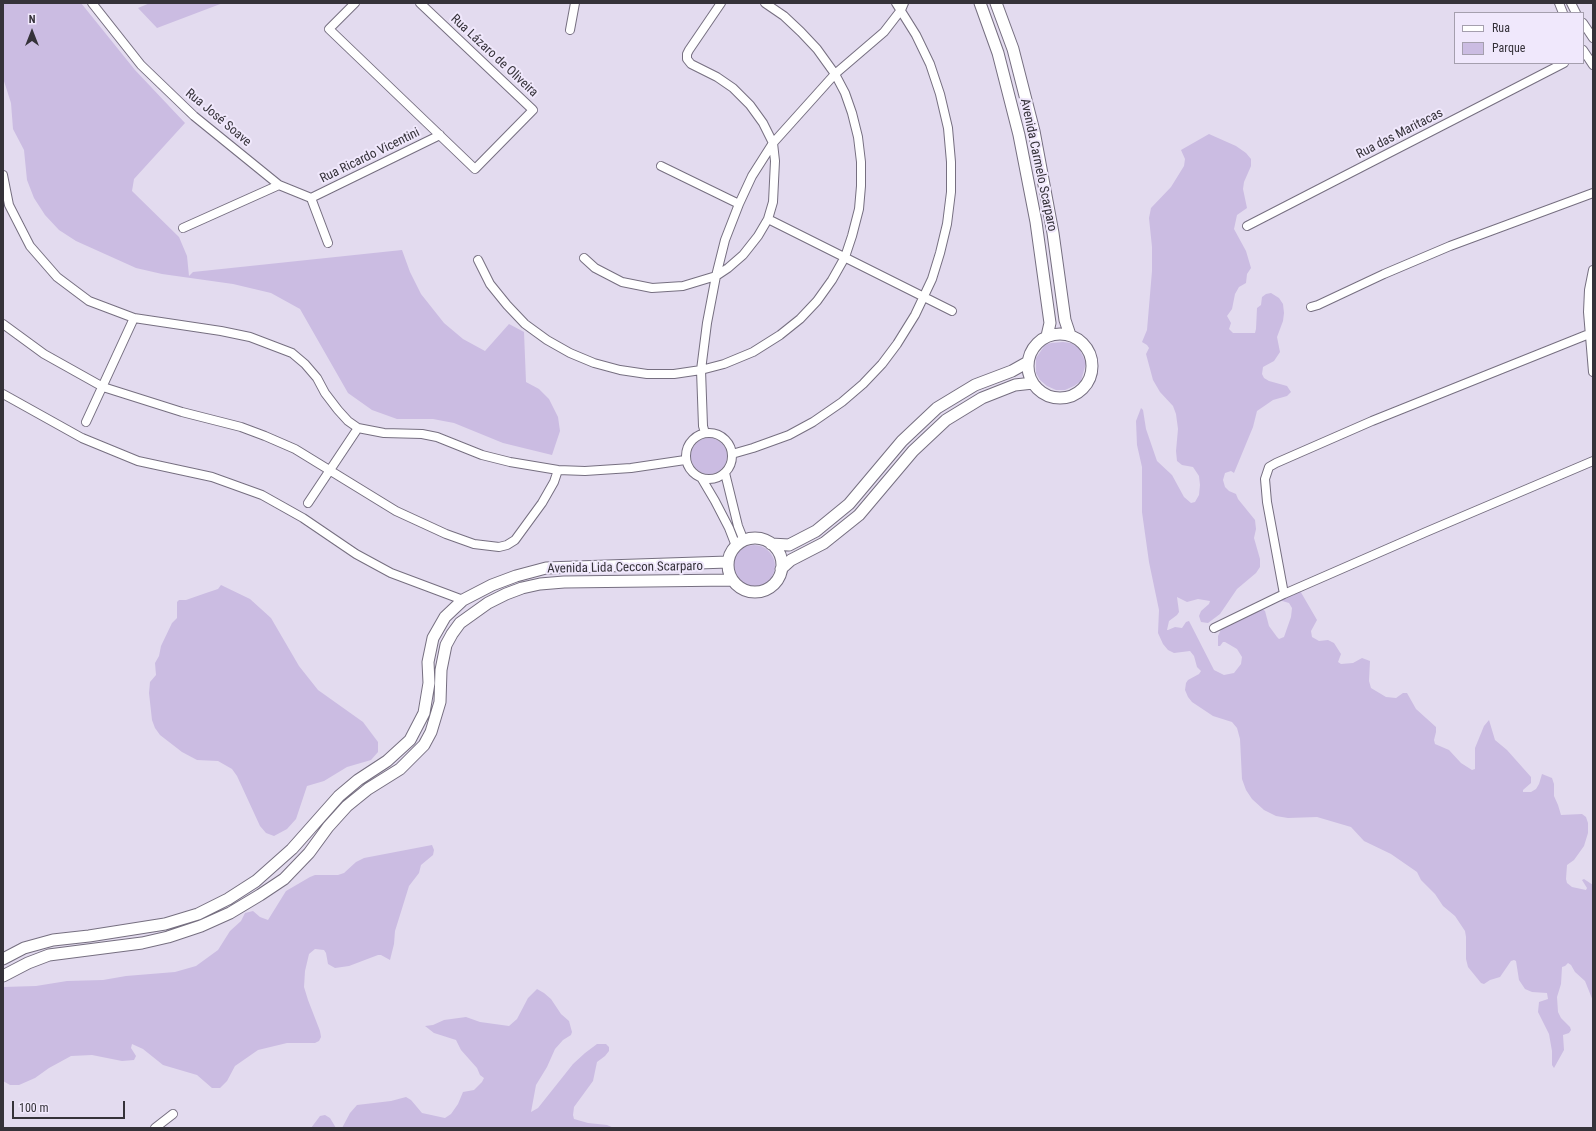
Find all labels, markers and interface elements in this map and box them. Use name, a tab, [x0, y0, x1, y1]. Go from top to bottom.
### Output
street label: Rua Lázaro de Oliveira	[447, 11, 541, 101]
north arrow	[12, 12, 52, 52]
legend	[1454, 12, 1584, 64]
text: N	[29, 13, 35, 26]
text: Rua	[1492, 21, 1510, 35]
text: Parque	[1492, 41, 1525, 55]
street label: Rua José Soave	[182, 86, 254, 150]
street label: Avenida Carmelo Scarparo	[1016, 97, 1060, 233]
street label: Rua das Maritacas	[1354, 105, 1446, 163]
street label: Rua Ricardo Vicentini	[318, 125, 422, 187]
street label: Avenida Lida Ceccon Scarparo	[547, 559, 703, 577]
scale bar	[14, 1093, 127, 1119]
text: 100 m	[19, 1101, 49, 1115]

